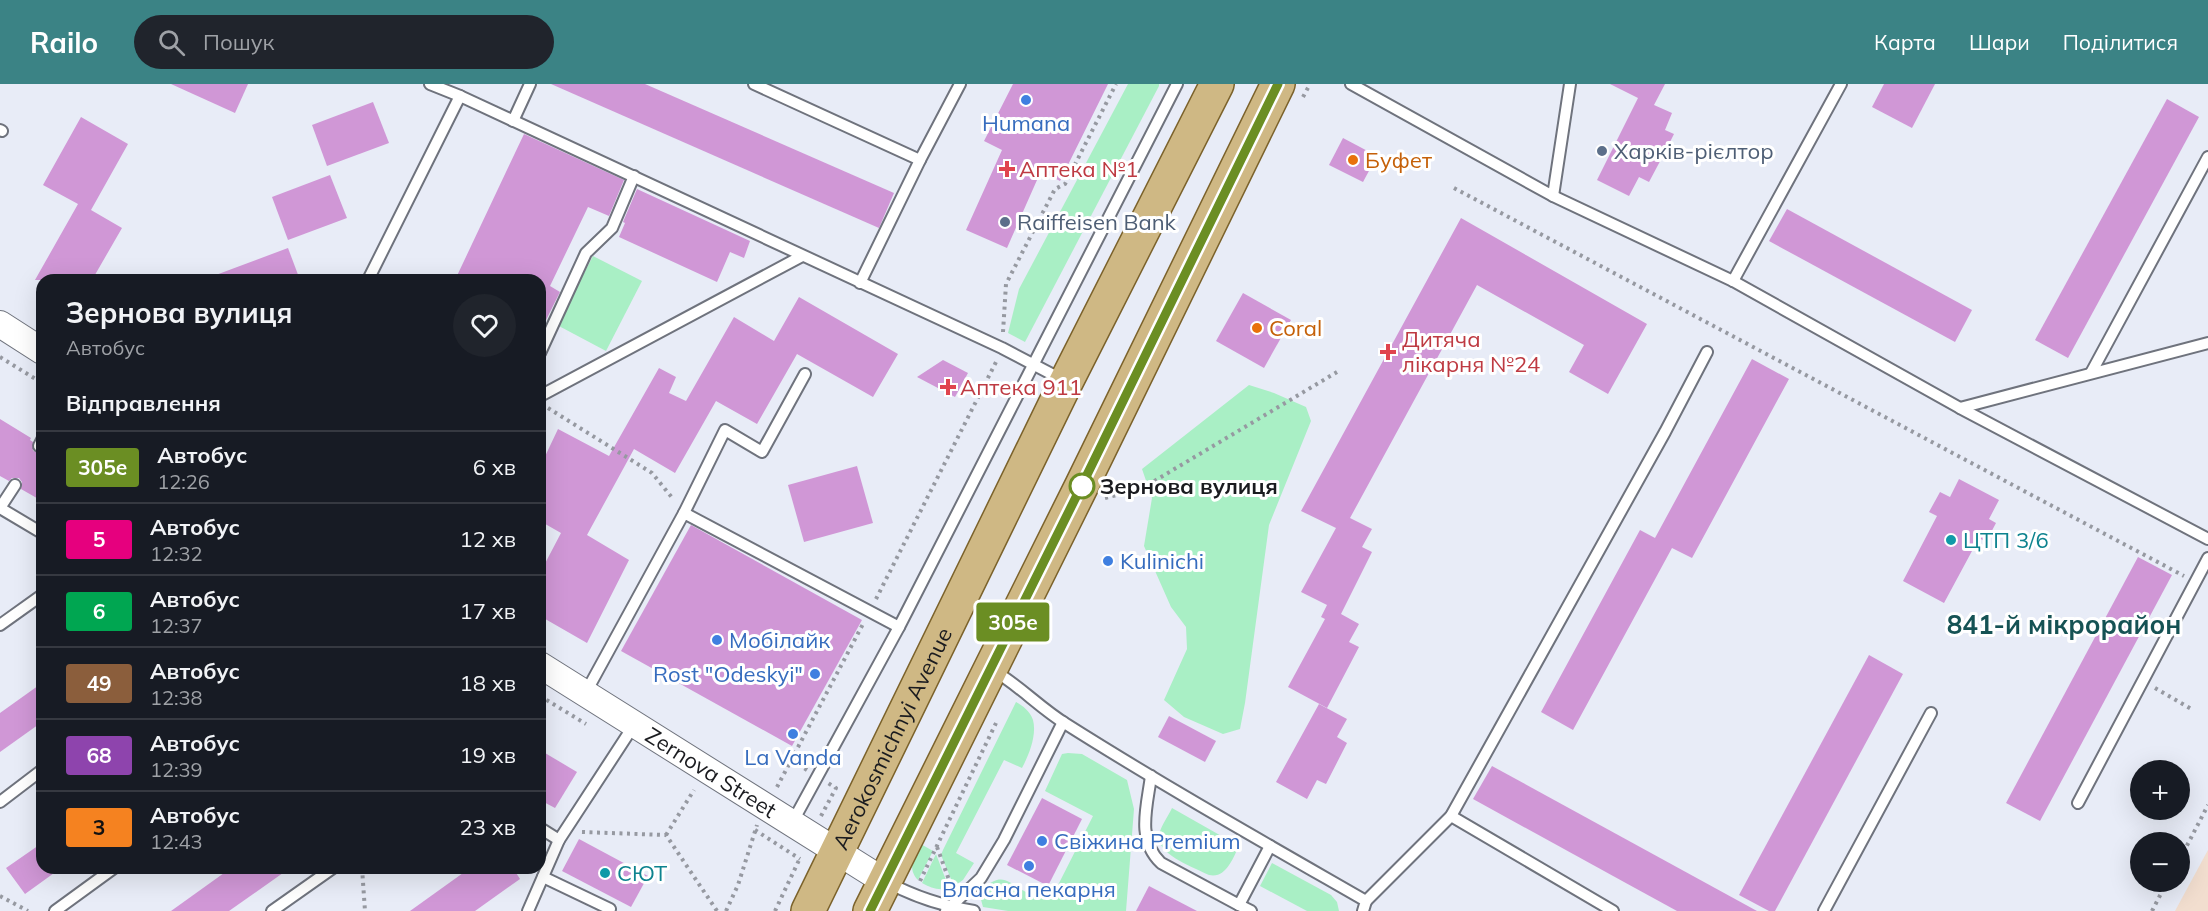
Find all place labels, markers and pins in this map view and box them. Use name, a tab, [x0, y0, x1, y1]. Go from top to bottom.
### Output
marker: Humana	[1019, 93, 1033, 107]
place label: Humana	[982, 109, 1070, 137]
place label: Харків-рієлтор	[1614, 137, 1774, 165]
marker: Харків-рієлтор	[1595, 144, 1609, 158]
place label: Буфет	[1365, 146, 1432, 174]
marker: Буфет	[1346, 153, 1360, 167]
place label: Аптека №1	[1019, 155, 1139, 183]
marker: Аптека №1	[1000, 162, 1014, 176]
place label: Raiffeisen Bank	[1017, 208, 1177, 236]
marker: Raiffeisen Bank	[998, 215, 1012, 229]
place label: Coral	[1269, 314, 1322, 342]
marker: Coral	[1250, 321, 1264, 335]
place label: Дитяча лікарня №24	[1402, 325, 1540, 378]
marker: Дитяча лікарня №24	[1379, 343, 1397, 361]
place label: Аптека 911	[960, 373, 1082, 401]
marker: Аптека 911	[941, 380, 955, 394]
place label: Зернова вулиця	[1100, 472, 1278, 500]
marker: Зернова вулиця	[1069, 473, 1095, 499]
place label: ЦТП 3/6	[1963, 526, 2049, 554]
marker: ЦТП 3/6	[1944, 533, 1958, 547]
place label: Kulinichi	[1120, 547, 1204, 575]
marker: Kulinichi	[1101, 554, 1115, 568]
place label: Мобілайк	[729, 626, 830, 654]
marker: Мобілайк	[710, 633, 724, 647]
place label: Rost "Odeskyi"	[653, 660, 803, 688]
marker: Rost "Odeskyi"	[808, 667, 822, 681]
marker: La Vanda	[786, 727, 800, 741]
place label: La Vanda	[744, 743, 842, 771]
place label: Свіжина Premium	[1054, 827, 1240, 855]
marker: Свіжина Premium	[1035, 834, 1049, 848]
place label: СЮТ	[617, 859, 667, 887]
marker: Власна пекарня	[1022, 859, 1036, 873]
marker: СЮТ	[598, 866, 612, 880]
place label: Власна пекарня	[942, 875, 1116, 903]

